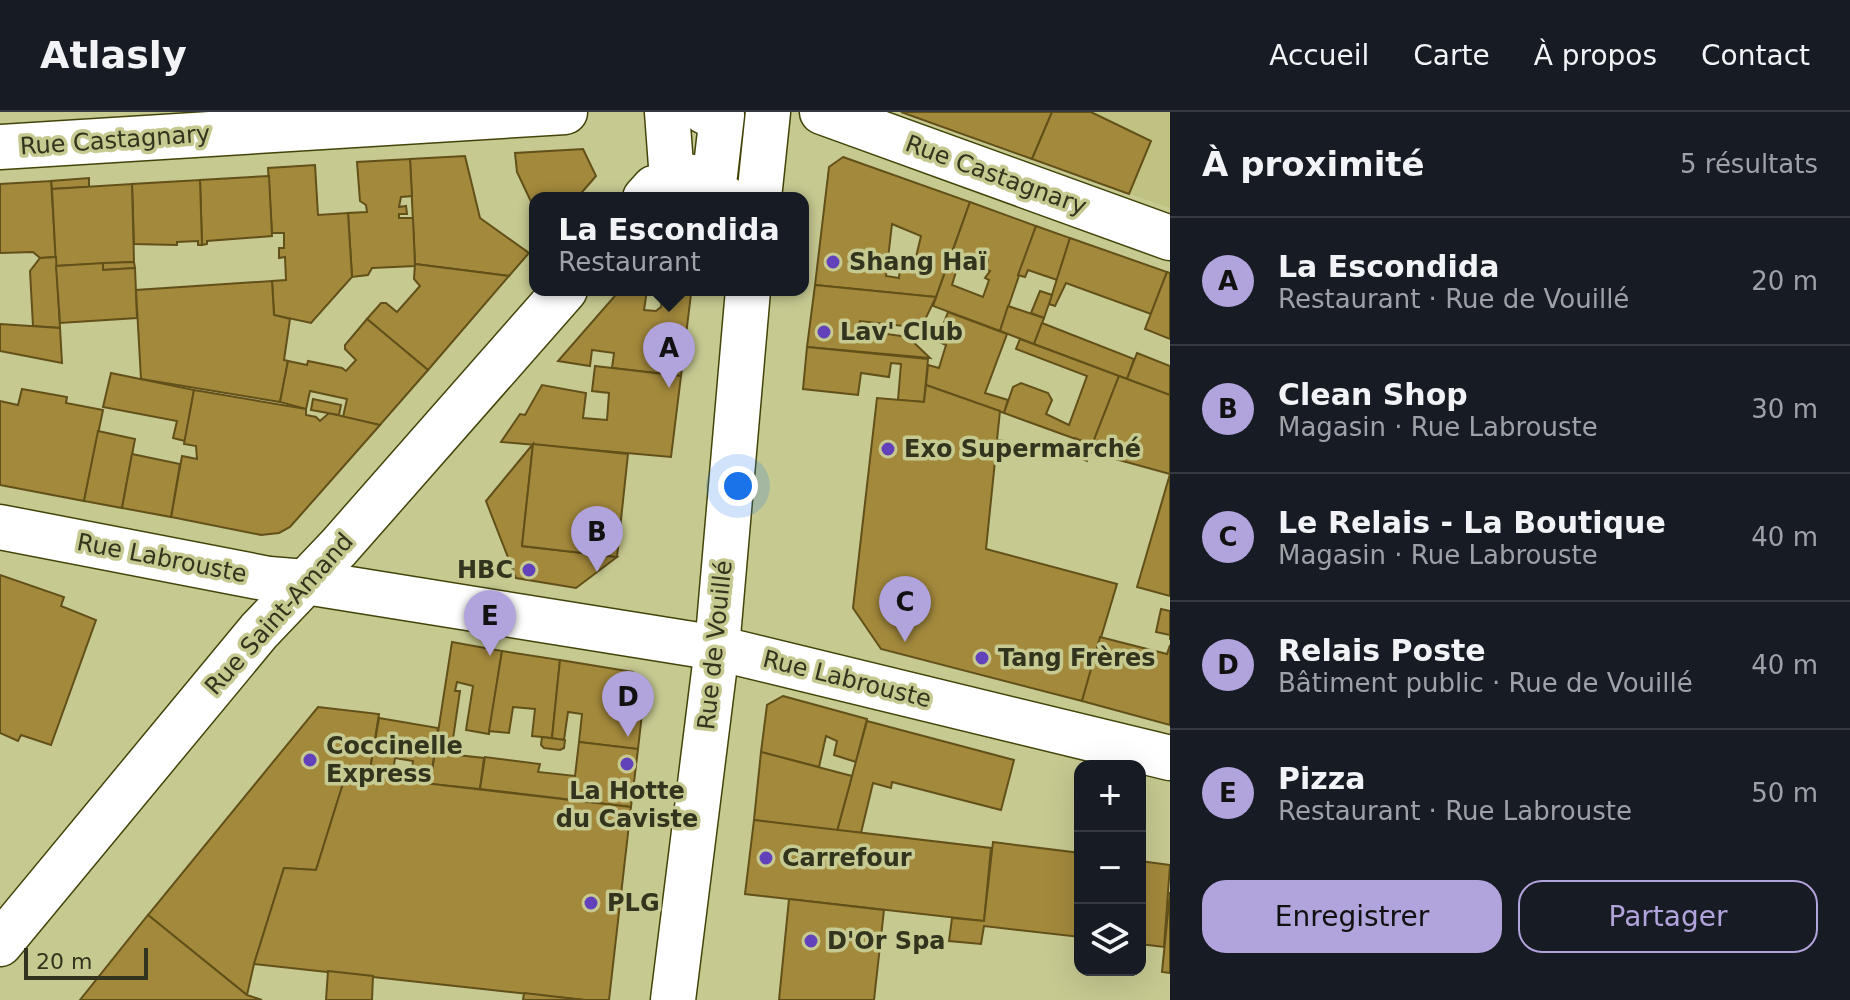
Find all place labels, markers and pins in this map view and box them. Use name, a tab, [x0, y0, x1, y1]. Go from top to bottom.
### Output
place label: Shang Haï	[849, 248, 987, 276]
marker: Shang Haï	[824, 253, 842, 271]
place label: Lav' Club	[840, 318, 963, 346]
pin: A	[643, 322, 695, 388]
marker: Lav' Club	[815, 323, 833, 341]
place label: Exo Supermarché	[904, 435, 1141, 463]
marker: Exo Supermarché	[879, 440, 897, 458]
pin: B	[571, 506, 623, 572]
place label: HBC	[457, 556, 513, 584]
marker: HBC	[520, 561, 538, 579]
pin: C	[879, 576, 931, 642]
pin: E	[464, 590, 516, 656]
place label: Tang Frères	[998, 644, 1155, 672]
marker: Tang Frères	[973, 649, 991, 667]
pin: D	[602, 671, 654, 737]
place label: Coccinelle Express	[326, 732, 463, 788]
marker: Coccinelle Express	[301, 751, 319, 769]
marker: La Hotte du Caviste	[618, 755, 636, 773]
place label: La Hotte du Caviste	[556, 777, 698, 833]
place label: Carrefour	[782, 844, 912, 872]
marker: Carrefour	[757, 849, 775, 867]
place label: PLG	[607, 889, 660, 917]
marker: PLG	[582, 894, 600, 912]
place label: D'Or Spa	[827, 927, 946, 955]
marker: D'Or Spa	[802, 932, 820, 950]

